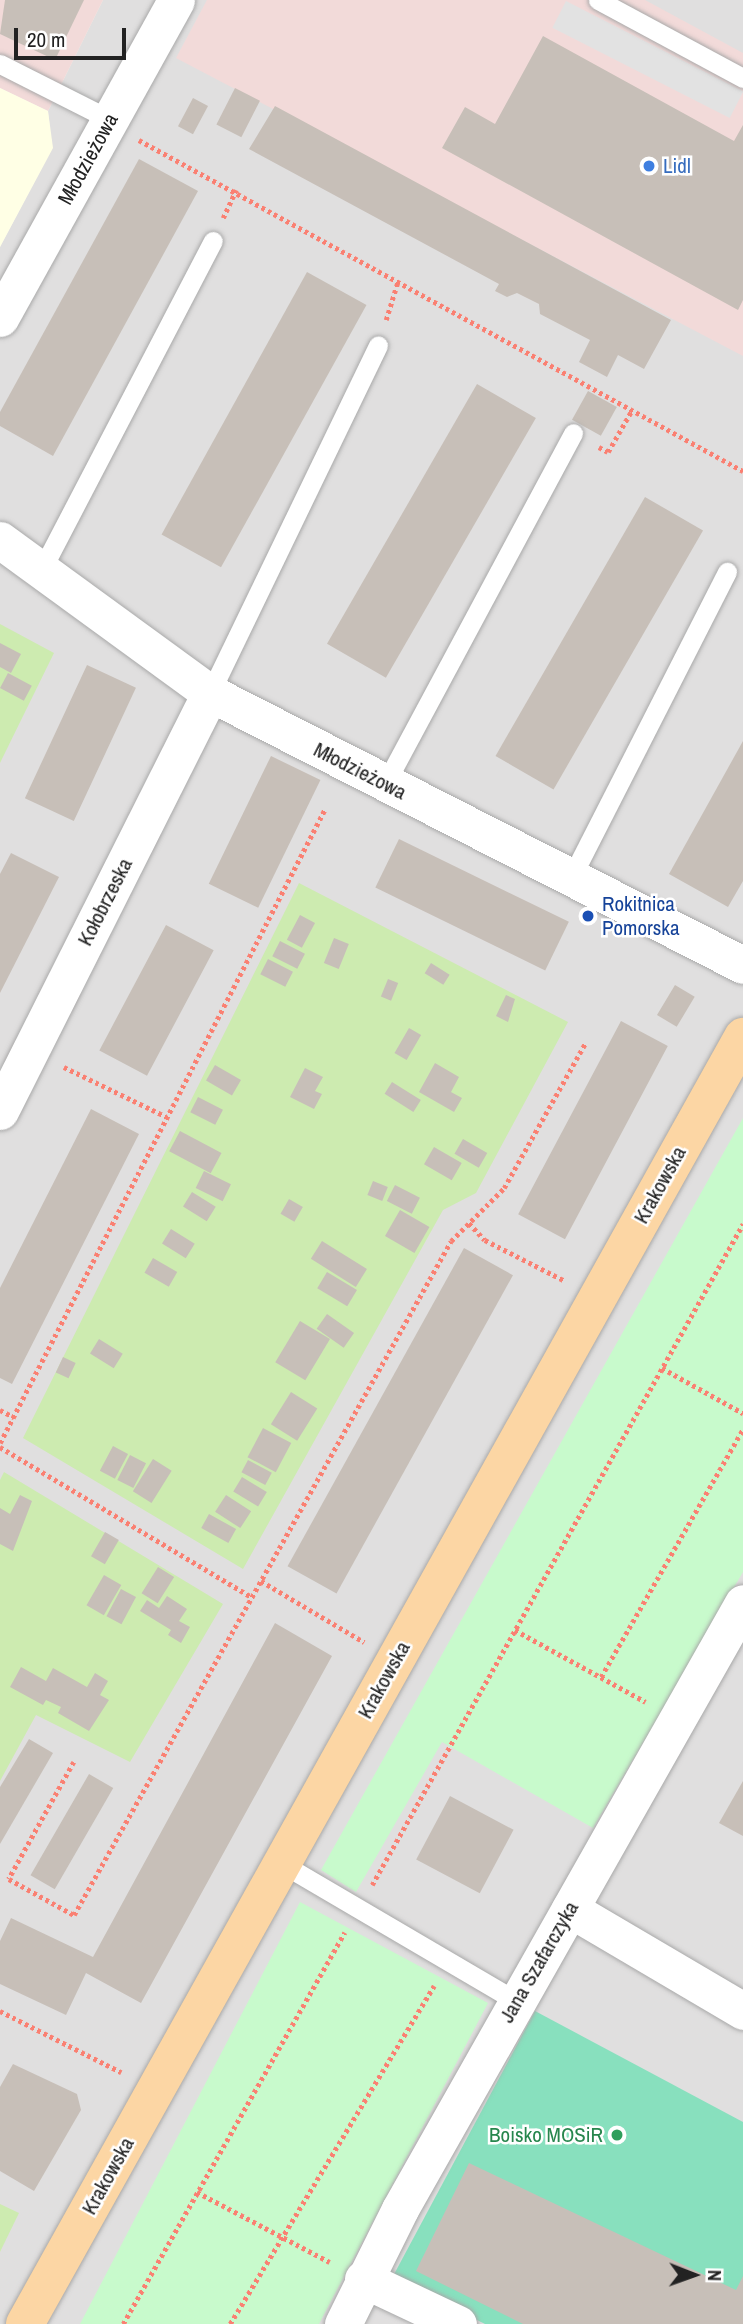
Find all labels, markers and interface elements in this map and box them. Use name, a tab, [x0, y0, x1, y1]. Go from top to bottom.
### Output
scale bar	[18, 14, 130, 58]
text: 20 m	[27, 25, 65, 54]
street label: Młodzieżowa	[53, 109, 123, 209]
place label: Lidl	[663, 153, 691, 179]
marker: Lidl	[641, 158, 657, 174]
street label: Młodzieżowa	[310, 737, 410, 805]
street label: Kołobrzeska	[72, 854, 138, 950]
place label: Rokitnica Pomorska	[602, 891, 680, 941]
marker: Rokitnica Pomorska	[580, 908, 596, 924]
street label: Krakowska	[629, 1142, 691, 1228]
street label: Krakowska	[353, 1637, 415, 1723]
street label: Jana Szafarczyka	[494, 1897, 584, 2027]
place label: Boisko MOSiR	[489, 2122, 603, 2148]
marker: Boisko MOSiR	[609, 2127, 625, 2143]
street label: Krakowska	[77, 2133, 139, 2219]
north arrow	[659, 2240, 729, 2310]
text: N	[702, 2270, 728, 2281]

